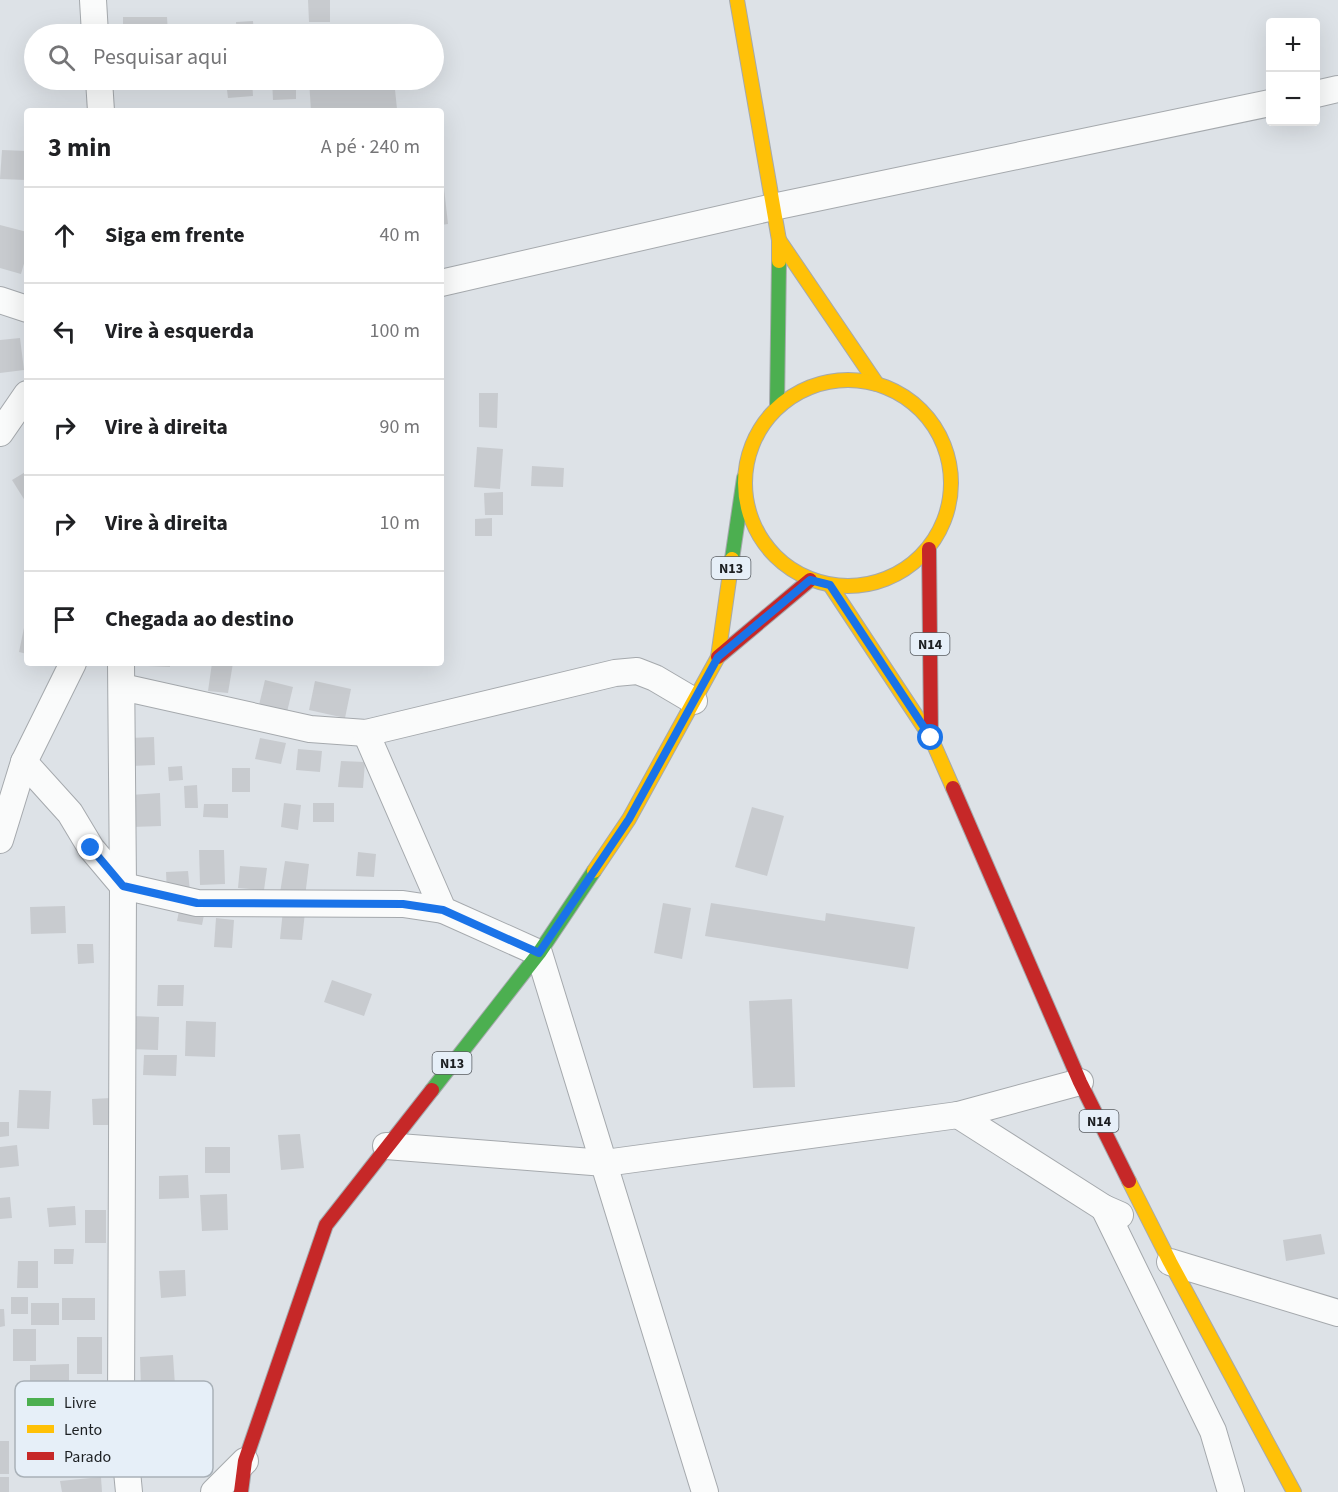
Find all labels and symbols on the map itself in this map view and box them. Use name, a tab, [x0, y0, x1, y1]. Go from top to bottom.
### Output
road number: N13	[712, 557, 750, 579]
road number: N14	[910, 633, 950, 655]
route start	[917, 724, 943, 750]
route end	[77, 834, 103, 860]
road number: N13	[432, 1052, 472, 1074]
road number: N14	[1080, 1110, 1118, 1132]
legend	[15, 1381, 213, 1477]
text: Livre	[64, 1392, 97, 1414]
text: Lento	[64, 1419, 102, 1441]
text: Parado	[64, 1446, 111, 1468]

